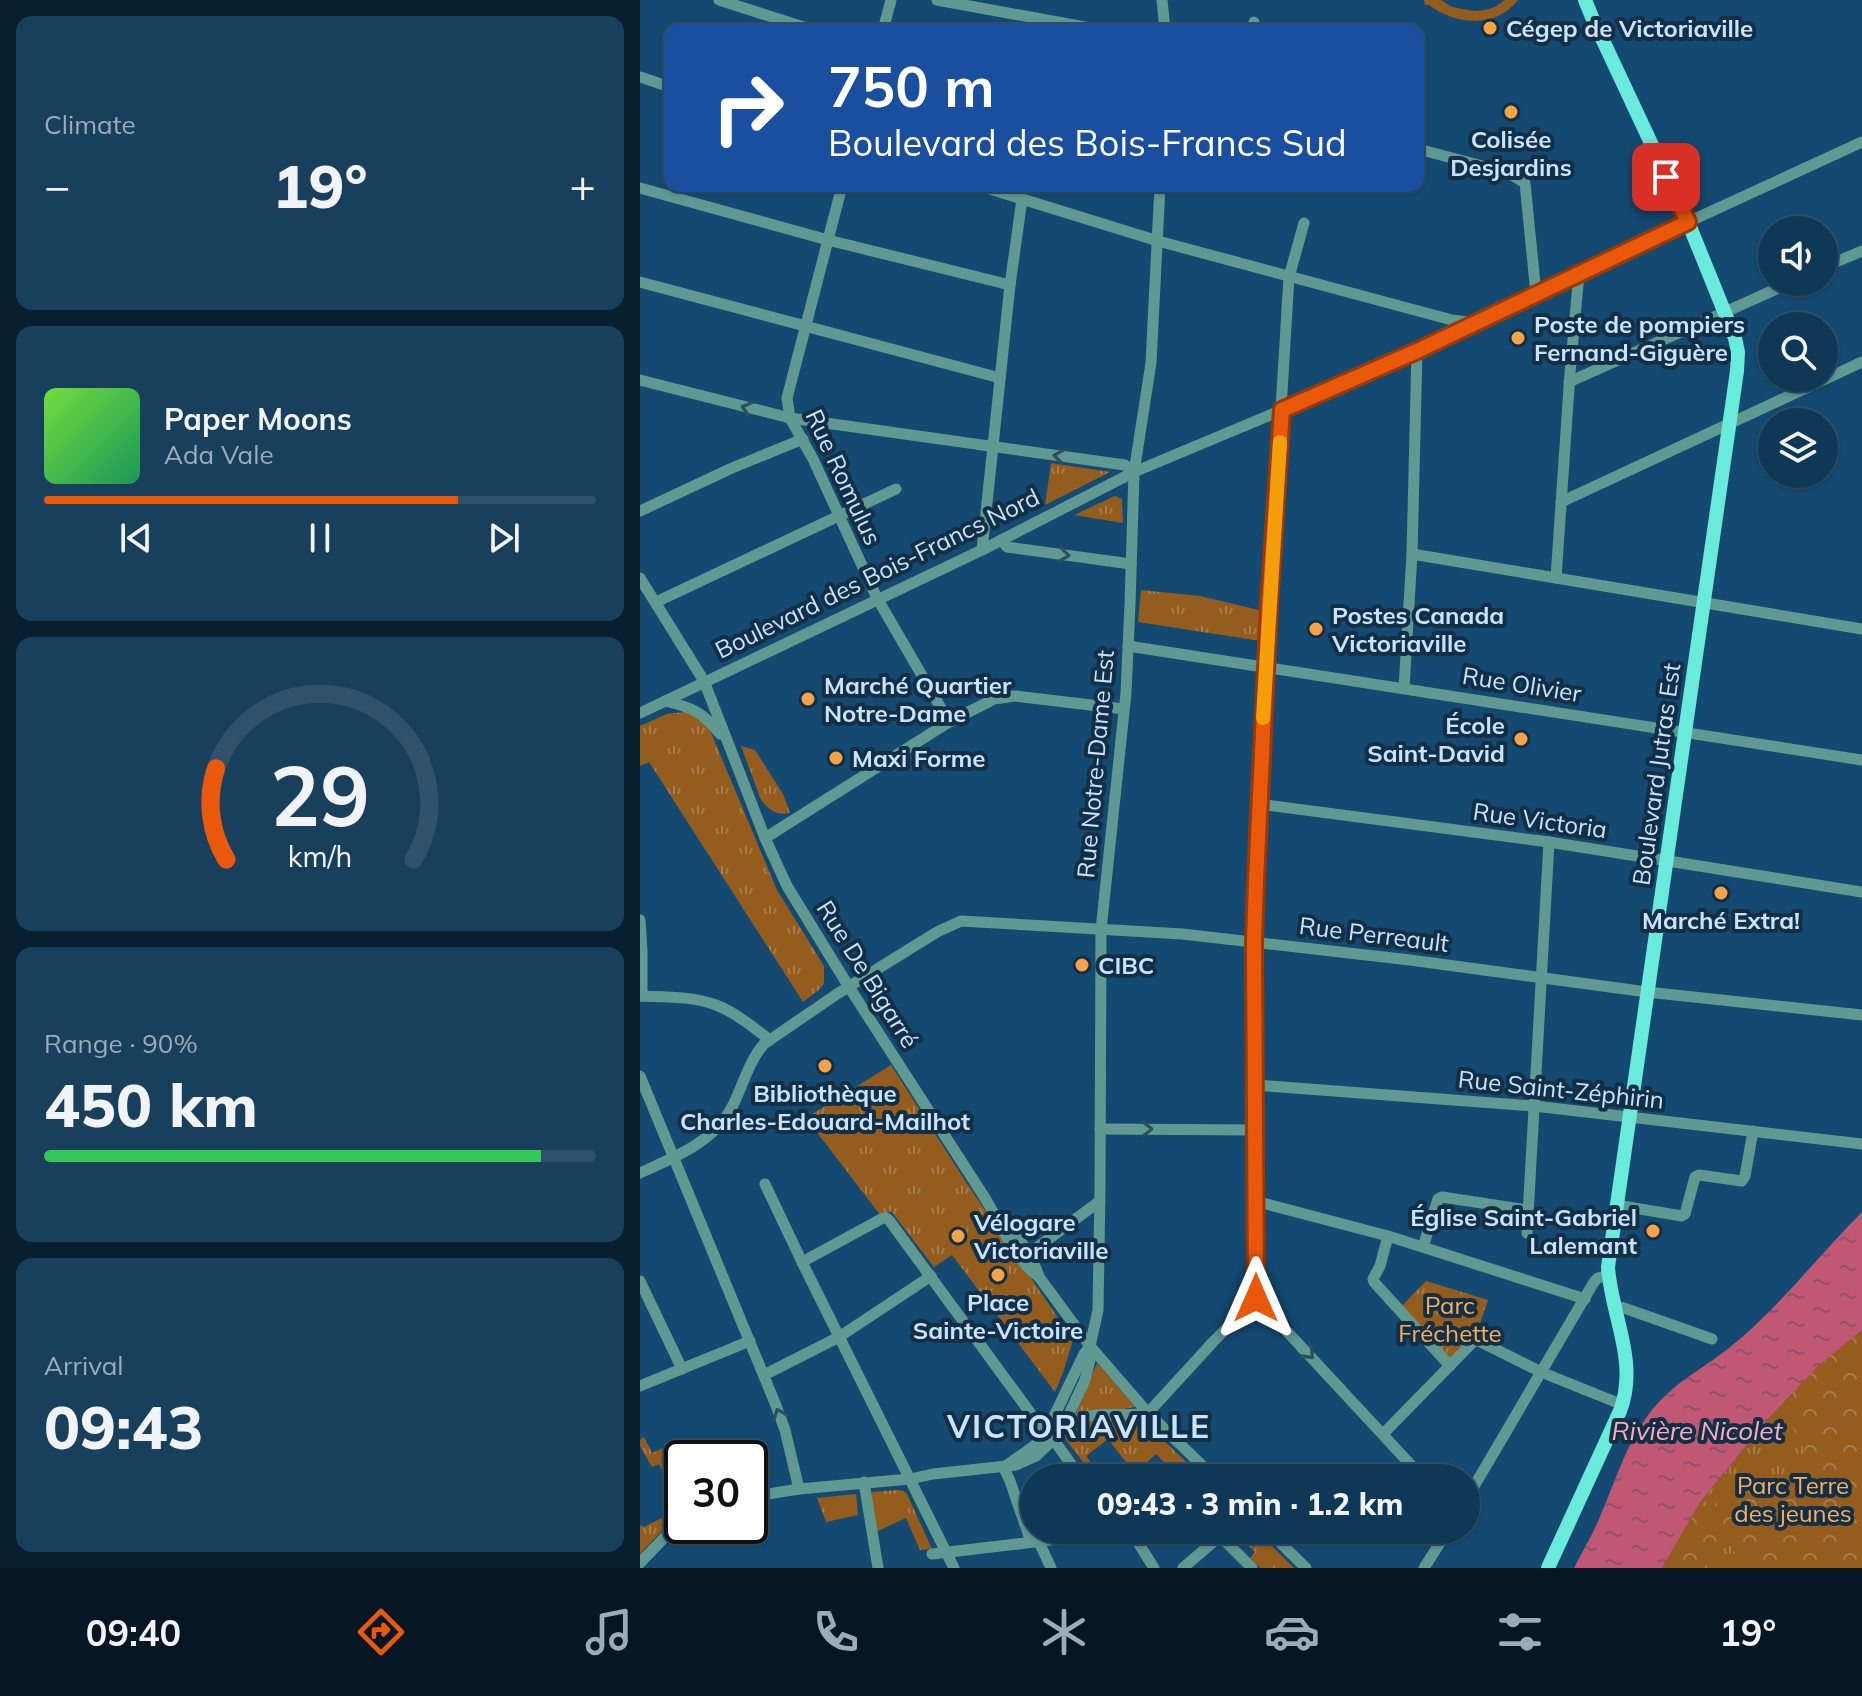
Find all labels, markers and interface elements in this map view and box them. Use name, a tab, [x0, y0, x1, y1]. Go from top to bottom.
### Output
place label: Cégep de Victoriaville	[1506, 13, 1753, 43]
marker: Cégep de Victoriaville	[1481, 19, 1499, 37]
text: 750 m	[828, 51, 995, 121]
icon: right	[696, 56, 800, 160]
marker: Colisée Desjardins	[1502, 103, 1520, 121]
text: Climate	[44, 108, 136, 141]
text: Boulevard des Bois-Francs Sud	[828, 120, 1347, 165]
place label: Colisée Desjardins	[1450, 124, 1572, 182]
pin	[1632, 143, 1700, 211]
text: 19°	[272, 148, 368, 223]
icon: arrive	[1644, 155, 1688, 199]
text: −	[44, 158, 70, 213]
text: +	[570, 158, 596, 213]
map controls	[1758, 216, 1838, 488]
button: sound	[1758, 216, 1838, 296]
place label: Poste de pompiers Fernand-Giguère	[1534, 309, 1745, 367]
button: search	[1758, 312, 1838, 392]
marker: Poste de pompiers Fernand-Giguère	[1509, 329, 1527, 347]
text: Paper Moons	[164, 400, 352, 438]
one-way arrow	[740, 401, 754, 418]
street label: Rue Romulus	[800, 404, 888, 550]
button: layers	[1758, 408, 1838, 488]
text: Ada Vale	[164, 438, 274, 471]
one-way arrow	[1052, 447, 1065, 464]
street label: Boulevard des Bois-Francs Nord	[710, 481, 1044, 665]
icon: previous	[114, 516, 158, 560]
icon: pause	[298, 516, 342, 560]
icon: next	[482, 516, 526, 560]
one-way arrow	[1058, 546, 1071, 563]
place label: Postes Canada Victoriaville	[1331, 600, 1504, 658]
marker: Postes Canada Victoriaville	[1307, 620, 1325, 638]
street label: Rue Notre-Dame Est	[1070, 649, 1120, 879]
street label: Rue Olivier	[1460, 660, 1584, 708]
street label: Boulevard Jutras Est	[1626, 661, 1686, 887]
place label: Marché Quartier Notre-Dame	[824, 670, 1012, 728]
marker: Marché Quartier Notre-Dame	[799, 690, 817, 708]
place label: École Saint-David	[1367, 710, 1505, 768]
marker: École Saint-David	[1512, 730, 1530, 748]
text: 29	[270, 742, 370, 847]
place label: Maxi Forme	[852, 743, 985, 773]
marker: Maxi Forme	[827, 749, 845, 767]
street label: Rue Victoria	[1471, 796, 1609, 844]
text: km/h	[288, 838, 352, 874]
marker: Marché Extra!	[1712, 884, 1730, 902]
street label: Rue De Bigarré	[811, 895, 925, 1053]
place label: Marché Extra!	[1642, 905, 1800, 935]
street label: Rue Perreault	[1297, 910, 1451, 958]
place label: CIBC	[1098, 950, 1154, 980]
marker: CIBC	[1073, 956, 1091, 974]
text: Range · 90%	[44, 1027, 198, 1060]
marker: Bibliothèque Charles-Edouard-Mailhot	[816, 1057, 834, 1075]
street label: Rue Saint-Zéphirin	[1456, 1063, 1666, 1115]
text: 450 km	[44, 1067, 258, 1142]
place label: Bibliothèque Charles-Edouard-Mailhot	[680, 1078, 970, 1136]
one-way arrow	[1141, 1120, 1154, 1138]
place label: Église Saint-Gabriel Lalemant	[1410, 1202, 1637, 1260]
place label: Vélogare Victoriaville	[973, 1207, 1108, 1265]
marker: Église Saint-Gabriel Lalemant	[1644, 1222, 1662, 1240]
marker: Vélogare Victoriaville	[949, 1227, 967, 1245]
position arrow	[1214, 1256, 1298, 1340]
marker: Place Sainte-Victoire	[989, 1266, 1007, 1284]
place label: Place Sainte-Victoire	[913, 1287, 1083, 1345]
park label: Parc Fréchette	[1398, 1290, 1502, 1348]
one-way arrow	[1300, 1345, 1314, 1360]
text: Arrival	[44, 1349, 124, 1382]
text: 09:43	[44, 1389, 204, 1464]
district label: VICTORIAVILLE	[946, 1406, 1211, 1446]
one-way arrow	[772, 1408, 789, 1422]
water label: Rivière Nicolet	[1611, 1414, 1783, 1447]
speed limit sign: 30	[664, 1440, 768, 1544]
park label: Parc Terre des jeunes	[1734, 1470, 1852, 1528]
text: 09:43 · 3 min · 1.2 km	[1097, 1485, 1403, 1523]
icon: directions	[353, 1604, 409, 1660]
icon: music	[581, 1604, 637, 1660]
icon: phone	[808, 1604, 864, 1660]
icon: climate	[1036, 1604, 1092, 1660]
icon: car	[1264, 1604, 1320, 1660]
icon: filters	[1492, 1604, 1548, 1660]
text: 09:40	[86, 1610, 181, 1655]
text: 19°	[1719, 1610, 1776, 1655]

